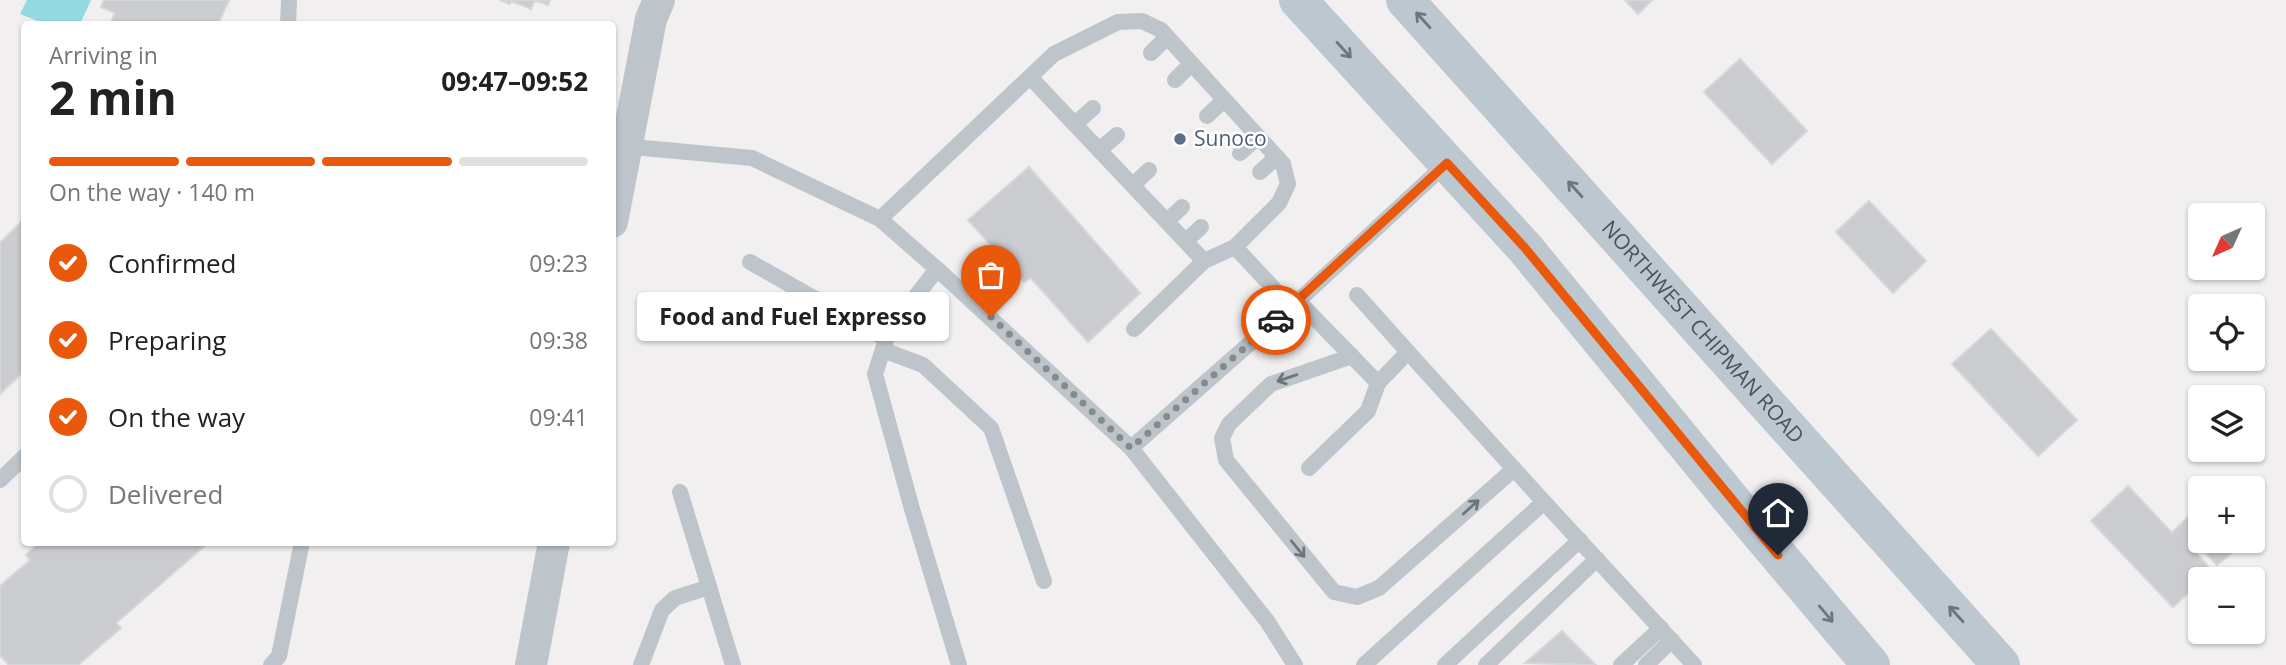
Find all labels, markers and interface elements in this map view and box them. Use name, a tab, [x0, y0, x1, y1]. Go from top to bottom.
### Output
one-way arrow	[1415, 11, 1431, 29]
text: Arriving in	[49, 39, 158, 71]
one-way arrow	[1336, 41, 1352, 59]
text: 09:47–09:52	[441, 63, 588, 99]
text: 2 min	[49, 66, 177, 128]
place label: Sunoco	[1194, 124, 1267, 152]
marker: Sunoco	[1172, 131, 1188, 147]
text: On the way · 140 m	[49, 176, 255, 208]
one-way arrow	[1567, 180, 1583, 198]
north arrow	[2188, 203, 2264, 280]
map controls	[2188, 203, 2265, 644]
street label: NORTHWEST CHIPMAN ROAD	[1596, 214, 1811, 449]
icon: check	[49, 244, 87, 282]
text: Confirmed	[108, 245, 236, 281]
pin	[961, 245, 1021, 317]
text: 09:23	[529, 247, 588, 279]
icon: bag	[972, 256, 1010, 294]
courier	[1241, 285, 1311, 355]
callout: Food and Fuel Expresso	[638, 292, 949, 342]
button: locate	[2188, 294, 2265, 371]
text: Food and Fuel Expresso	[659, 300, 927, 332]
icon: car	[1257, 301, 1295, 339]
icon: check	[49, 321, 87, 359]
text: Preparing	[108, 322, 226, 358]
text: 09:38	[529, 324, 588, 356]
one-way arrow	[1277, 373, 1299, 385]
button: layers	[2188, 385, 2265, 462]
icon: check	[49, 398, 87, 436]
text: On the way	[108, 399, 245, 435]
text: 09:41	[529, 401, 588, 433]
text: Delivered	[108, 476, 223, 512]
button: +	[2188, 476, 2265, 553]
pin	[1748, 483, 1808, 555]
icon: home	[1759, 494, 1797, 532]
one-way arrow	[1462, 499, 1480, 515]
one-way arrow	[1290, 539, 1306, 557]
button: −	[2188, 567, 2265, 644]
one-way arrow	[1819, 604, 1834, 622]
one-way arrow	[1948, 605, 1964, 623]

